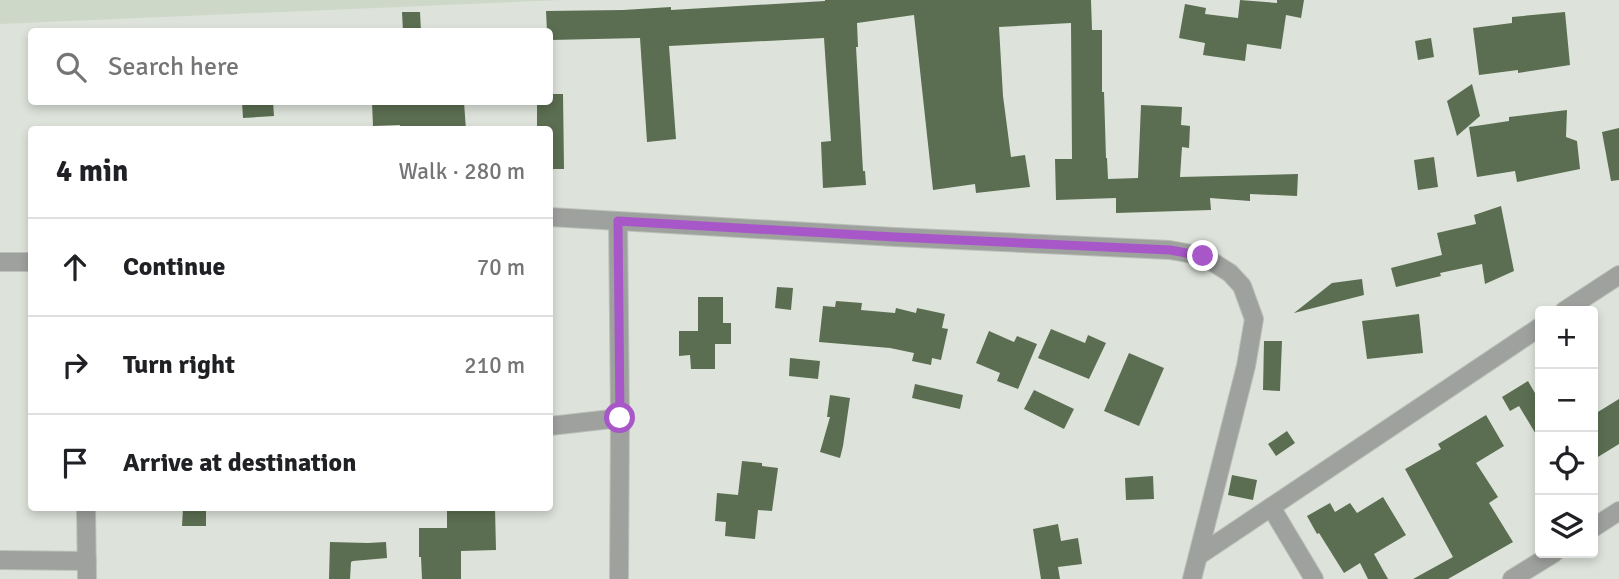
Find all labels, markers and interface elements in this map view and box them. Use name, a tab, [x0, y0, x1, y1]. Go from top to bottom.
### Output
search box	[28, 28, 553, 105]
icon: search	[52, 48, 90, 86]
text: Search here	[108, 51, 239, 83]
text: 4 min	[56, 153, 128, 190]
text: Walk · 280 m	[399, 157, 525, 186]
route end	[1187, 240, 1218, 271]
icon: ahead	[56, 248, 94, 286]
text: Continue	[123, 251, 225, 283]
text: 70 m	[477, 253, 525, 282]
map controls	[1535, 306, 1598, 558]
button: +	[1535, 306, 1598, 369]
icon: right	[56, 346, 94, 384]
text: Turn right	[123, 349, 235, 381]
text: 210 m	[464, 351, 525, 380]
button: −	[1535, 369, 1598, 432]
route start	[604, 402, 635, 433]
button: locate	[1535, 432, 1598, 495]
icon: arrive	[56, 444, 94, 482]
text: Arrive at destination	[123, 447, 356, 479]
button: layers	[1535, 495, 1598, 558]

